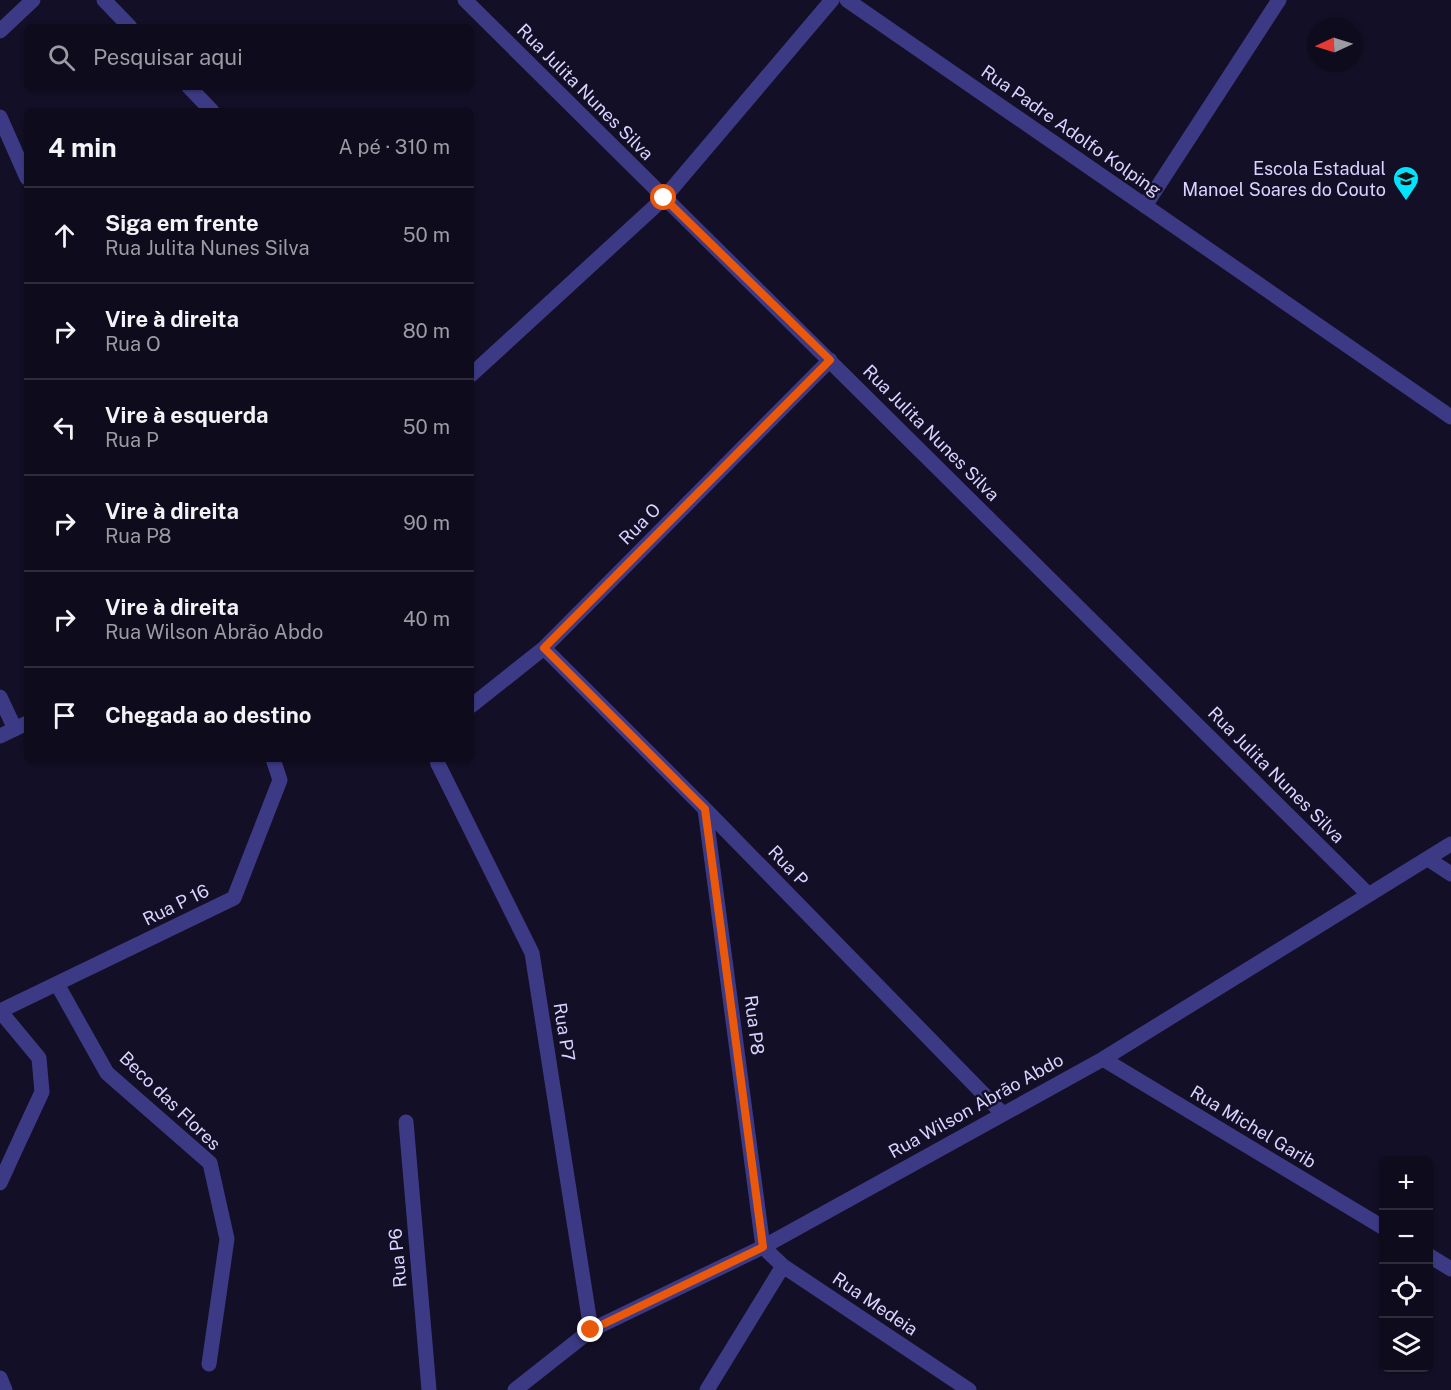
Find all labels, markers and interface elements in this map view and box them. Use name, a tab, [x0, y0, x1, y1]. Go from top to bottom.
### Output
north arrow	[1307, 18, 1361, 72]
street label: Rua Julita Nunes Silva	[513, 19, 658, 164]
search box	[24, 24, 474, 90]
icon: search	[45, 41, 78, 74]
text: Pesquisar aqui	[93, 44, 243, 70]
street label: Rua Padre Adolfo Kolping	[977, 61, 1165, 201]
text: 4 min	[48, 132, 117, 163]
text: A pé · 310 m	[339, 135, 450, 159]
place label: Escola Estadual Manoel Soares do Couto	[1182, 158, 1386, 200]
school or university icon: Escola Estadual Manoel Soares do Couto	[1391, 164, 1421, 202]
route start	[650, 184, 676, 210]
text: Siga em frente	[105, 210, 259, 236]
icon: ahead	[48, 219, 81, 252]
text: 50 m	[403, 223, 450, 247]
text: Rua Julita Nunes Silva	[105, 236, 310, 260]
text: Vire à direita	[105, 306, 239, 332]
icon: right	[48, 315, 81, 348]
text: 80 m	[403, 319, 450, 343]
text: Rua O	[105, 332, 161, 356]
street label: Rua Julita Nunes Silva	[859, 360, 1004, 505]
text: Vire à esquerda	[105, 402, 269, 428]
icon: left	[48, 411, 81, 444]
text: 50 m	[403, 415, 450, 439]
text: Rua P	[105, 428, 159, 452]
text: Vire à direita	[105, 498, 239, 524]
street label: Rua O	[615, 499, 665, 549]
icon: right	[48, 507, 81, 540]
text: 90 m	[403, 511, 450, 535]
text: Rua P8	[105, 524, 172, 548]
text: Vire à direita	[105, 594, 239, 620]
icon: right	[48, 603, 81, 636]
text: 40 m	[403, 607, 450, 631]
text: Rua Wilson Abrão Abdo	[105, 620, 323, 644]
icon: arrive	[48, 699, 81, 732]
text: Chegada ao destino	[105, 702, 311, 728]
street label: Rua Julita Nunes Silva	[1204, 702, 1349, 847]
street label: Rua P	[764, 841, 813, 890]
street label: Rua P 16	[139, 880, 212, 930]
street label: Rua P8	[740, 994, 769, 1056]
street label: Rua P7	[550, 1001, 579, 1063]
street label: Beco das Flores	[115, 1047, 225, 1154]
street label: Rua Wilson Abrão Abdo	[885, 1049, 1067, 1162]
street label: Rua Michel Garib	[1187, 1081, 1320, 1172]
map controls	[1379, 1156, 1433, 1372]
button: +	[1379, 1156, 1433, 1210]
button: −	[1379, 1210, 1433, 1264]
street label: Rua P6	[384, 1228, 411, 1289]
button: locate	[1379, 1264, 1433, 1318]
street label: Rua Medeia	[829, 1267, 922, 1340]
route end	[577, 1316, 603, 1342]
button: layers	[1379, 1318, 1433, 1372]

